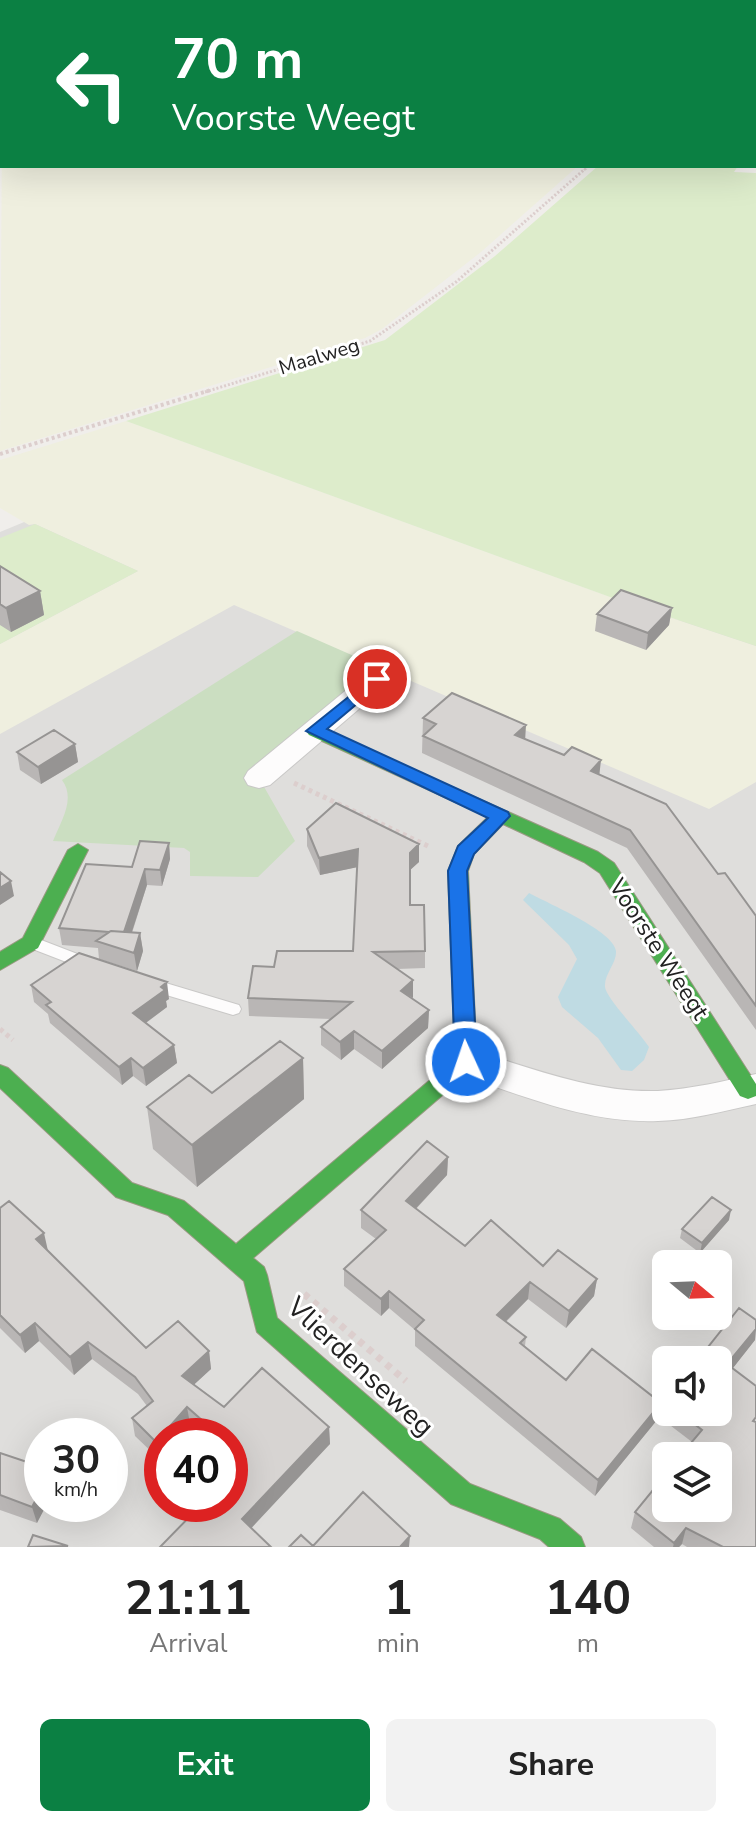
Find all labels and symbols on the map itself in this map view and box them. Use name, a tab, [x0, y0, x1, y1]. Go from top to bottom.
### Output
street label: Maalweg	[275, 331, 363, 382]
pin	[343, 645, 411, 713]
street label: Voorste Weegt	[601, 872, 717, 1026]
position arrow	[424, 1020, 508, 1104]
north arrow	[652, 1250, 732, 1330]
street label: Vlierdenseweg	[278, 1288, 442, 1445]
speed limit sign: 40	[144, 1418, 248, 1522]

